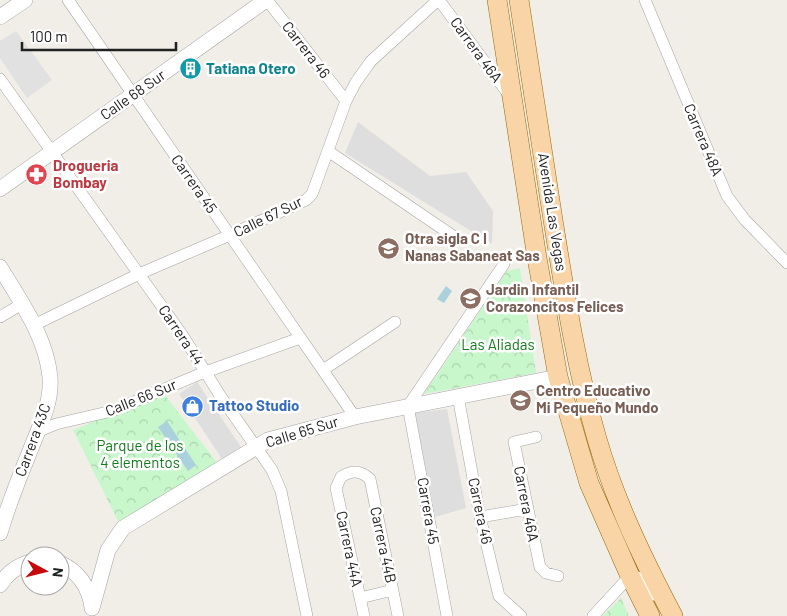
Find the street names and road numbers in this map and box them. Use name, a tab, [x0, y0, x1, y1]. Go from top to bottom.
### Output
street label: Carrera 46A	[447, 13, 507, 86]
street label: Carrera 46	[279, 17, 335, 82]
street label: Calle 68 Sur	[96, 65, 169, 123]
street label: Carrera 48A	[681, 101, 727, 178]
street label: Carrera 45	[168, 151, 222, 216]
street label: Avenida Las Vegas	[535, 151, 571, 272]
street label: Calle 67 Sur	[230, 191, 306, 241]
street label: Carrera 44	[155, 301, 208, 368]
street label: Calle 66 Sur	[102, 374, 179, 420]
street label: Carrera 43C	[10, 401, 54, 479]
street label: Calle 65 Sur	[263, 411, 341, 451]
street label: Carrera 46A	[511, 464, 543, 543]
street label: Carrera 45	[414, 476, 444, 546]
street label: Carrera 46	[465, 476, 497, 546]
street label: Carrera 44B	[367, 505, 401, 585]
street label: Carrera 44A	[333, 509, 367, 588]

